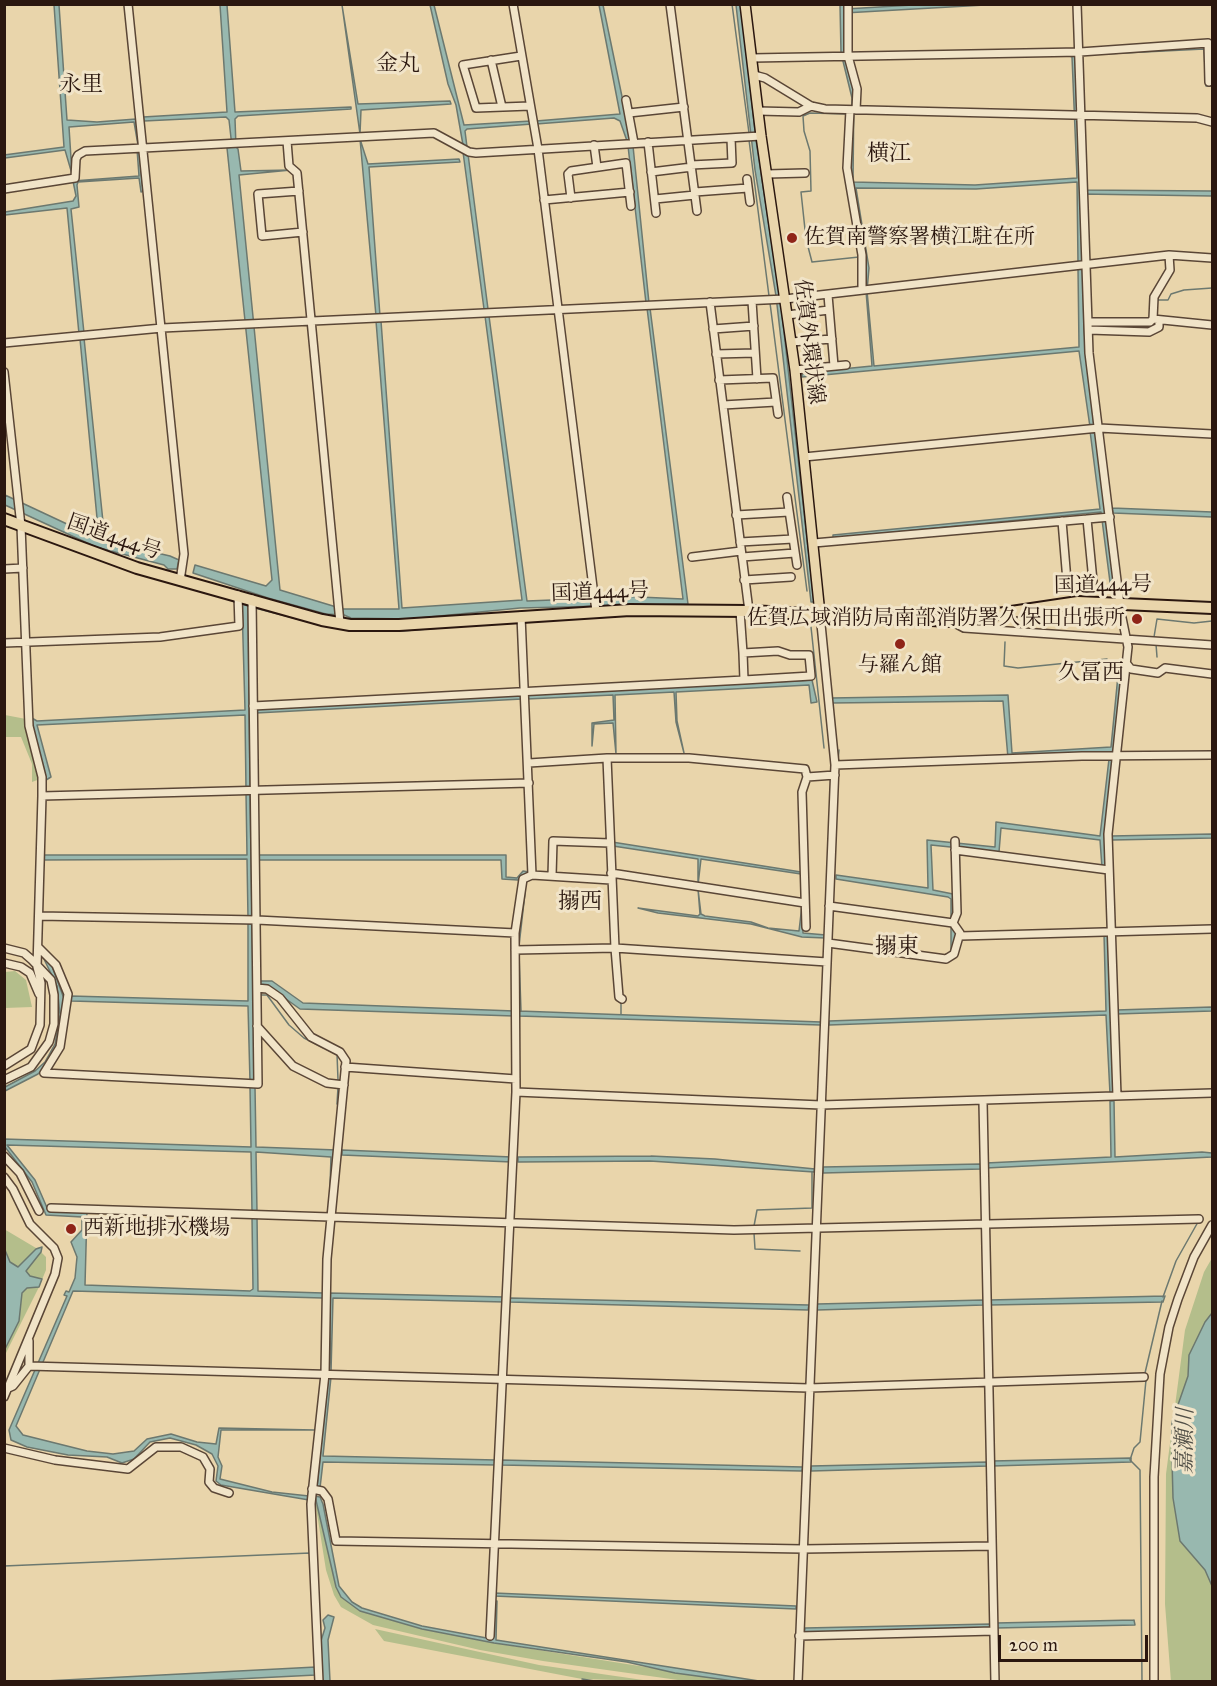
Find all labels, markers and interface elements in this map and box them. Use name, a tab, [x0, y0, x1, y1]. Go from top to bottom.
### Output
district label: 金丸	[376, 52, 420, 78]
district label: 永里	[59, 73, 103, 99]
district label: 横江	[867, 142, 911, 168]
place label: 佐賀南警察署横江駐在所	[804, 225, 1035, 251]
marker: 佐賀南警察署横江駐在所	[785, 231, 799, 245]
street label: 佐賀外環状線	[788, 278, 828, 406]
street label: 国道444号	[64, 510, 164, 566]
street label: 国道444号	[1054, 573, 1152, 599]
street label: 国道444号	[551, 579, 649, 607]
place label: 佐賀広域消防局南部消防署久保田出張所	[747, 606, 1125, 632]
marker: 佐賀広域消防局南部消防署久保田出張所	[1130, 612, 1144, 626]
marker: 与羅ん館	[893, 637, 907, 651]
place label: 与羅ん館	[858, 653, 942, 679]
district label: 久冨西	[1058, 661, 1124, 687]
district label: 搦西	[558, 890, 602, 916]
district label: 搦東	[875, 935, 919, 961]
place label: 西新地排水機場	[83, 1216, 230, 1242]
marker: 西新地排水機場	[64, 1222, 78, 1236]
water label: 嘉瀬川	[1172, 1408, 1200, 1474]
scale bar	[1001, 1623, 1151, 1661]
text: 200 m	[1009, 1634, 1058, 1656]

